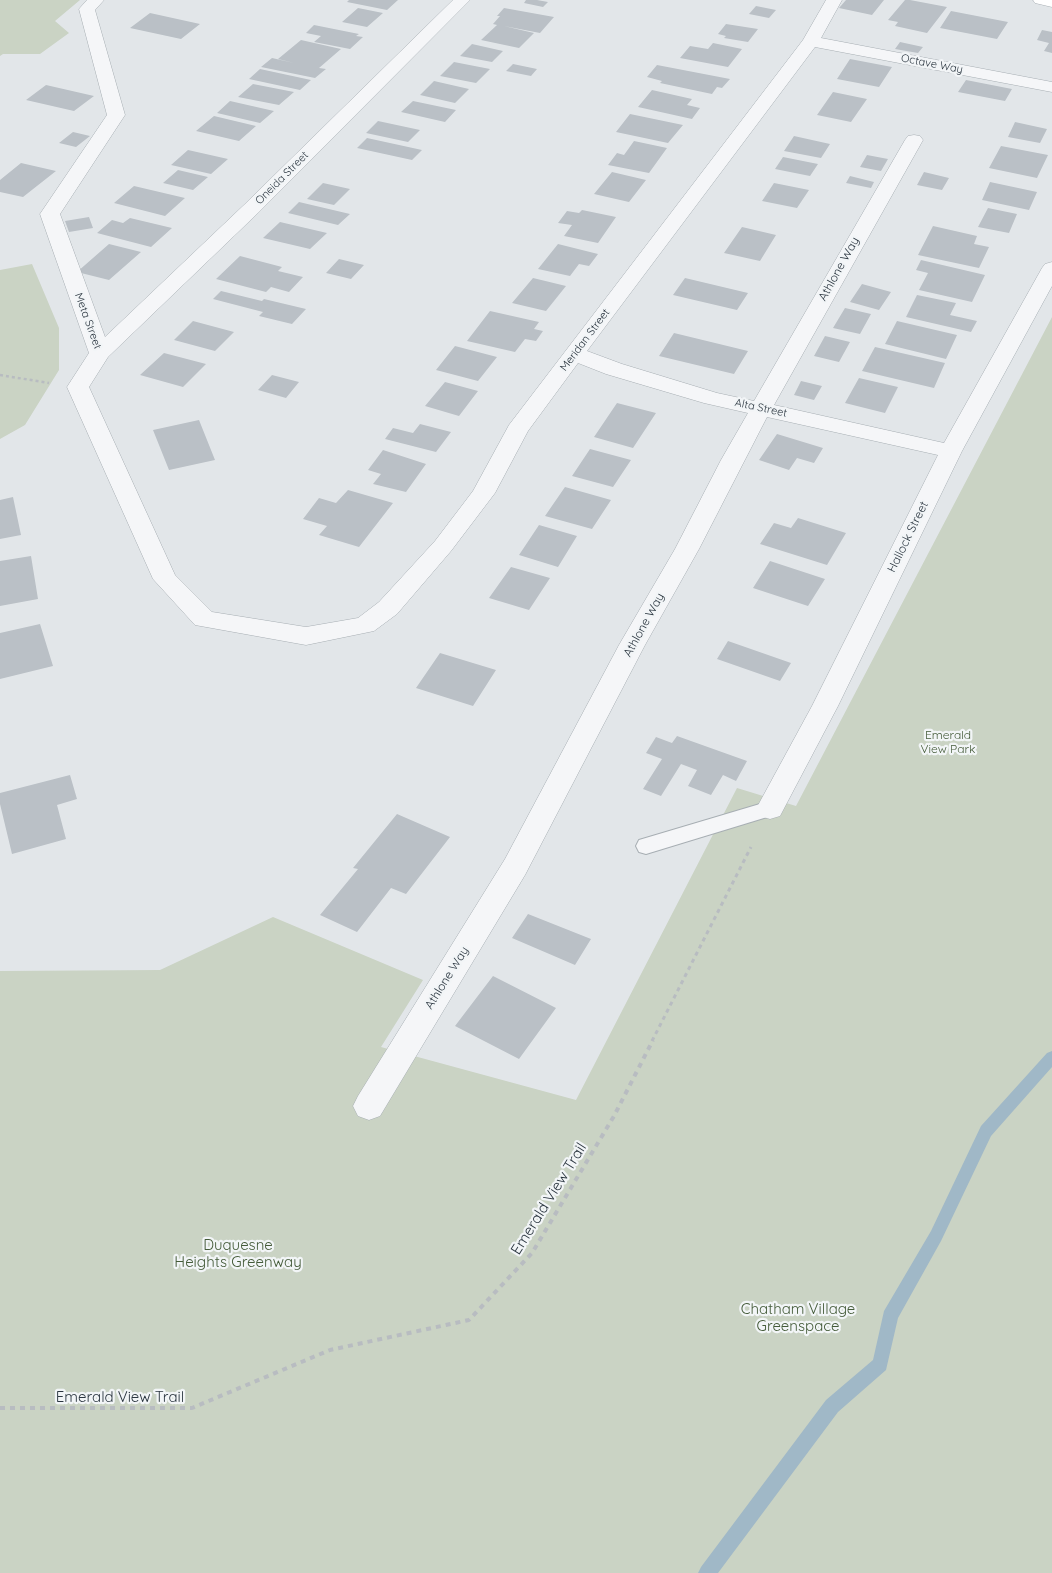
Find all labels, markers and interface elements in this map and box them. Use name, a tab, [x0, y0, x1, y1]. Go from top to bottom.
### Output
street label: Octave Way	[900, 52, 964, 76]
street label: Oneida Street	[253, 149, 311, 207]
street label: Athlone Way	[815, 234, 863, 304]
street label: Meta Street	[72, 291, 104, 351]
street label: Meridan Street	[557, 306, 613, 374]
street label: Alta Street	[734, 396, 788, 420]
street label: Hallock Street	[885, 499, 931, 575]
street label: Athlone Way	[620, 590, 668, 660]
park label: Emerald View Park	[920, 728, 976, 756]
street label: Athlone Way	[422, 944, 472, 1012]
street label: Emerald View Trail	[507, 1140, 591, 1258]
park label: Duquesne Heights Greenway	[174, 1236, 302, 1271]
park label: Chatham Village Greenspace	[741, 1300, 855, 1335]
street label: Emerald View Trail	[56, 1388, 184, 1406]

